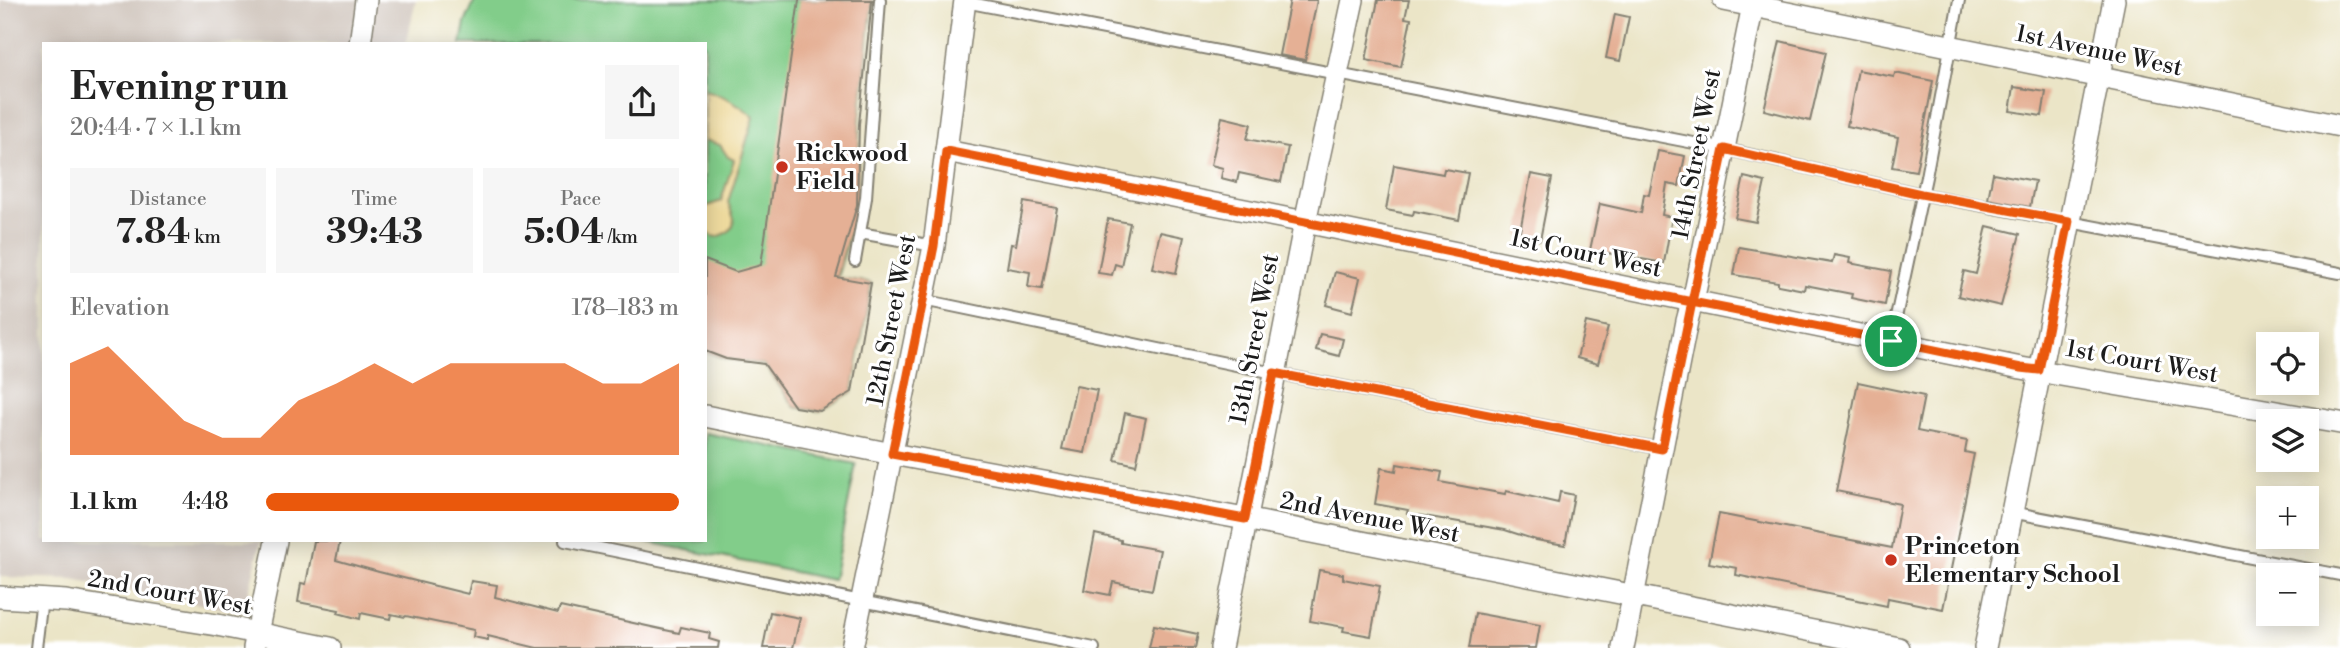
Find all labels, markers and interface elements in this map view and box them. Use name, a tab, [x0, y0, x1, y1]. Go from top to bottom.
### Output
street label: 1st Avenue West	[2012, 19, 2186, 83]
text: Evening run	[70, 64, 288, 111]
button: share	[605, 65, 679, 139]
street label: 14th Street West	[1666, 66, 1728, 242]
text: 20:44 · 7 × 1.1 km	[70, 114, 242, 142]
place label: Rickwood Field	[796, 139, 908, 197]
marker: Rickwood Field	[774, 159, 790, 175]
text: Distance	[130, 187, 207, 211]
text: Time	[352, 187, 397, 211]
text: Pace	[560, 187, 601, 211]
text: 7.84	[115, 211, 190, 254]
text: 39:43	[326, 211, 423, 254]
text: 5:04	[524, 211, 604, 254]
street label: 1st Court West	[1507, 223, 1665, 285]
text: km	[190, 225, 221, 249]
text: /km	[604, 225, 638, 249]
street label: 12th Street West	[861, 231, 923, 409]
street label: 13th Street West	[1224, 251, 1286, 427]
text: Elevation	[70, 294, 170, 322]
text: 178–183 m	[572, 294, 679, 322]
pin	[1861, 311, 1921, 371]
icon: arrive	[1872, 322, 1910, 360]
map controls	[2256, 332, 2319, 626]
button: locate	[2256, 332, 2319, 395]
street label: 1st Court West	[2063, 334, 2221, 390]
button: layers	[2256, 409, 2319, 472]
street label: 2nd Avenue West	[1278, 486, 1463, 550]
button: +	[2256, 486, 2319, 549]
text: 1.1 km	[70, 488, 138, 516]
text: 4:48	[182, 488, 229, 516]
place label: Princeton Elementary School	[1905, 532, 2120, 590]
marker: Princeton Elementary School	[1883, 552, 1899, 568]
button: −	[2256, 563, 2319, 626]
street label: 2nd Court West	[85, 564, 255, 622]

